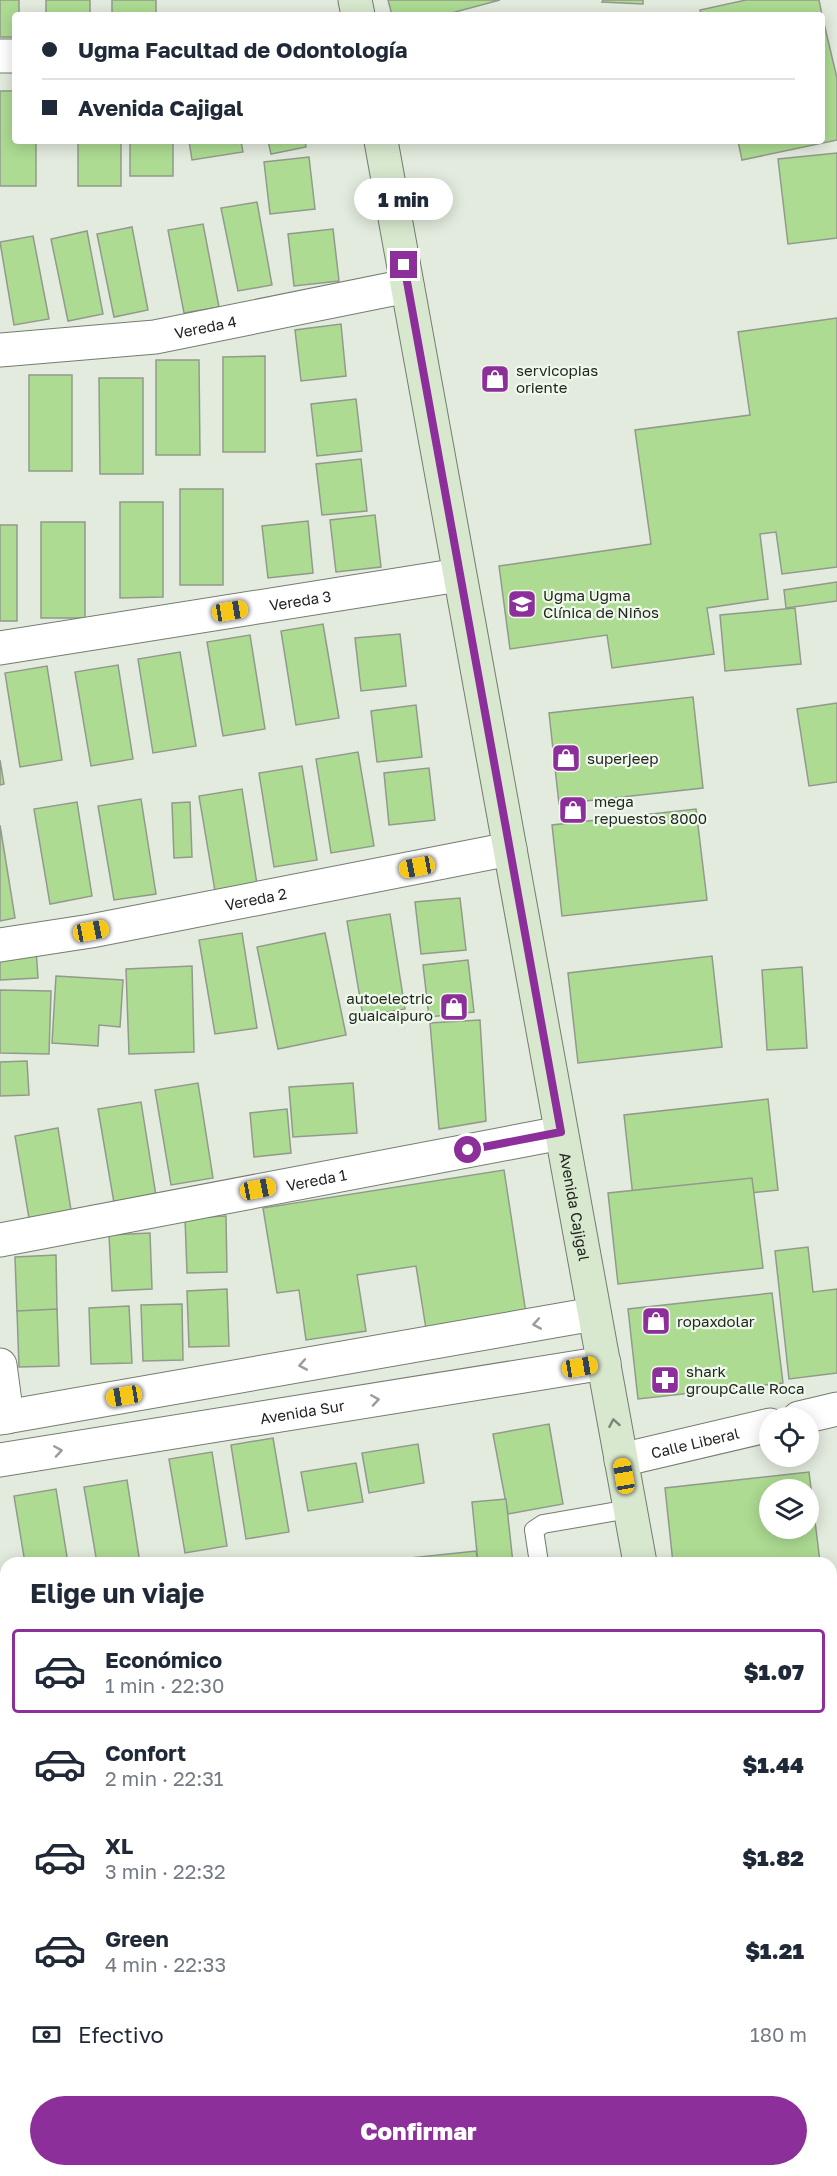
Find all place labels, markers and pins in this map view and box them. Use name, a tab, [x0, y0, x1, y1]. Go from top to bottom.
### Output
place label: servicopias oriente	[516, 361, 598, 396]
shop icon: servicopias oriente	[479, 363, 511, 395]
place label: Ugma Ugma Clínica de Niños	[543, 586, 659, 621]
school or university icon: Ugma Ugma Clínica de Niños	[506, 588, 538, 620]
shop icon: superjeep	[550, 742, 582, 774]
place label: superjeep	[587, 749, 658, 767]
place label: mega repuestos 8000	[594, 792, 707, 827]
shop icon: mega repuestos 8000	[557, 794, 589, 826]
place label: autoelectric guaicaipuro	[346, 989, 433, 1024]
shop icon: autoelectric guaicaipuro	[438, 991, 470, 1023]
shop icon: ropaxdolar	[640, 1305, 672, 1337]
place label: ropaxdolar	[677, 1312, 755, 1330]
place label: shark groupCalle Roca	[686, 1362, 805, 1397]
pharmacy icon: shark groupCalle Roca	[649, 1364, 681, 1396]

